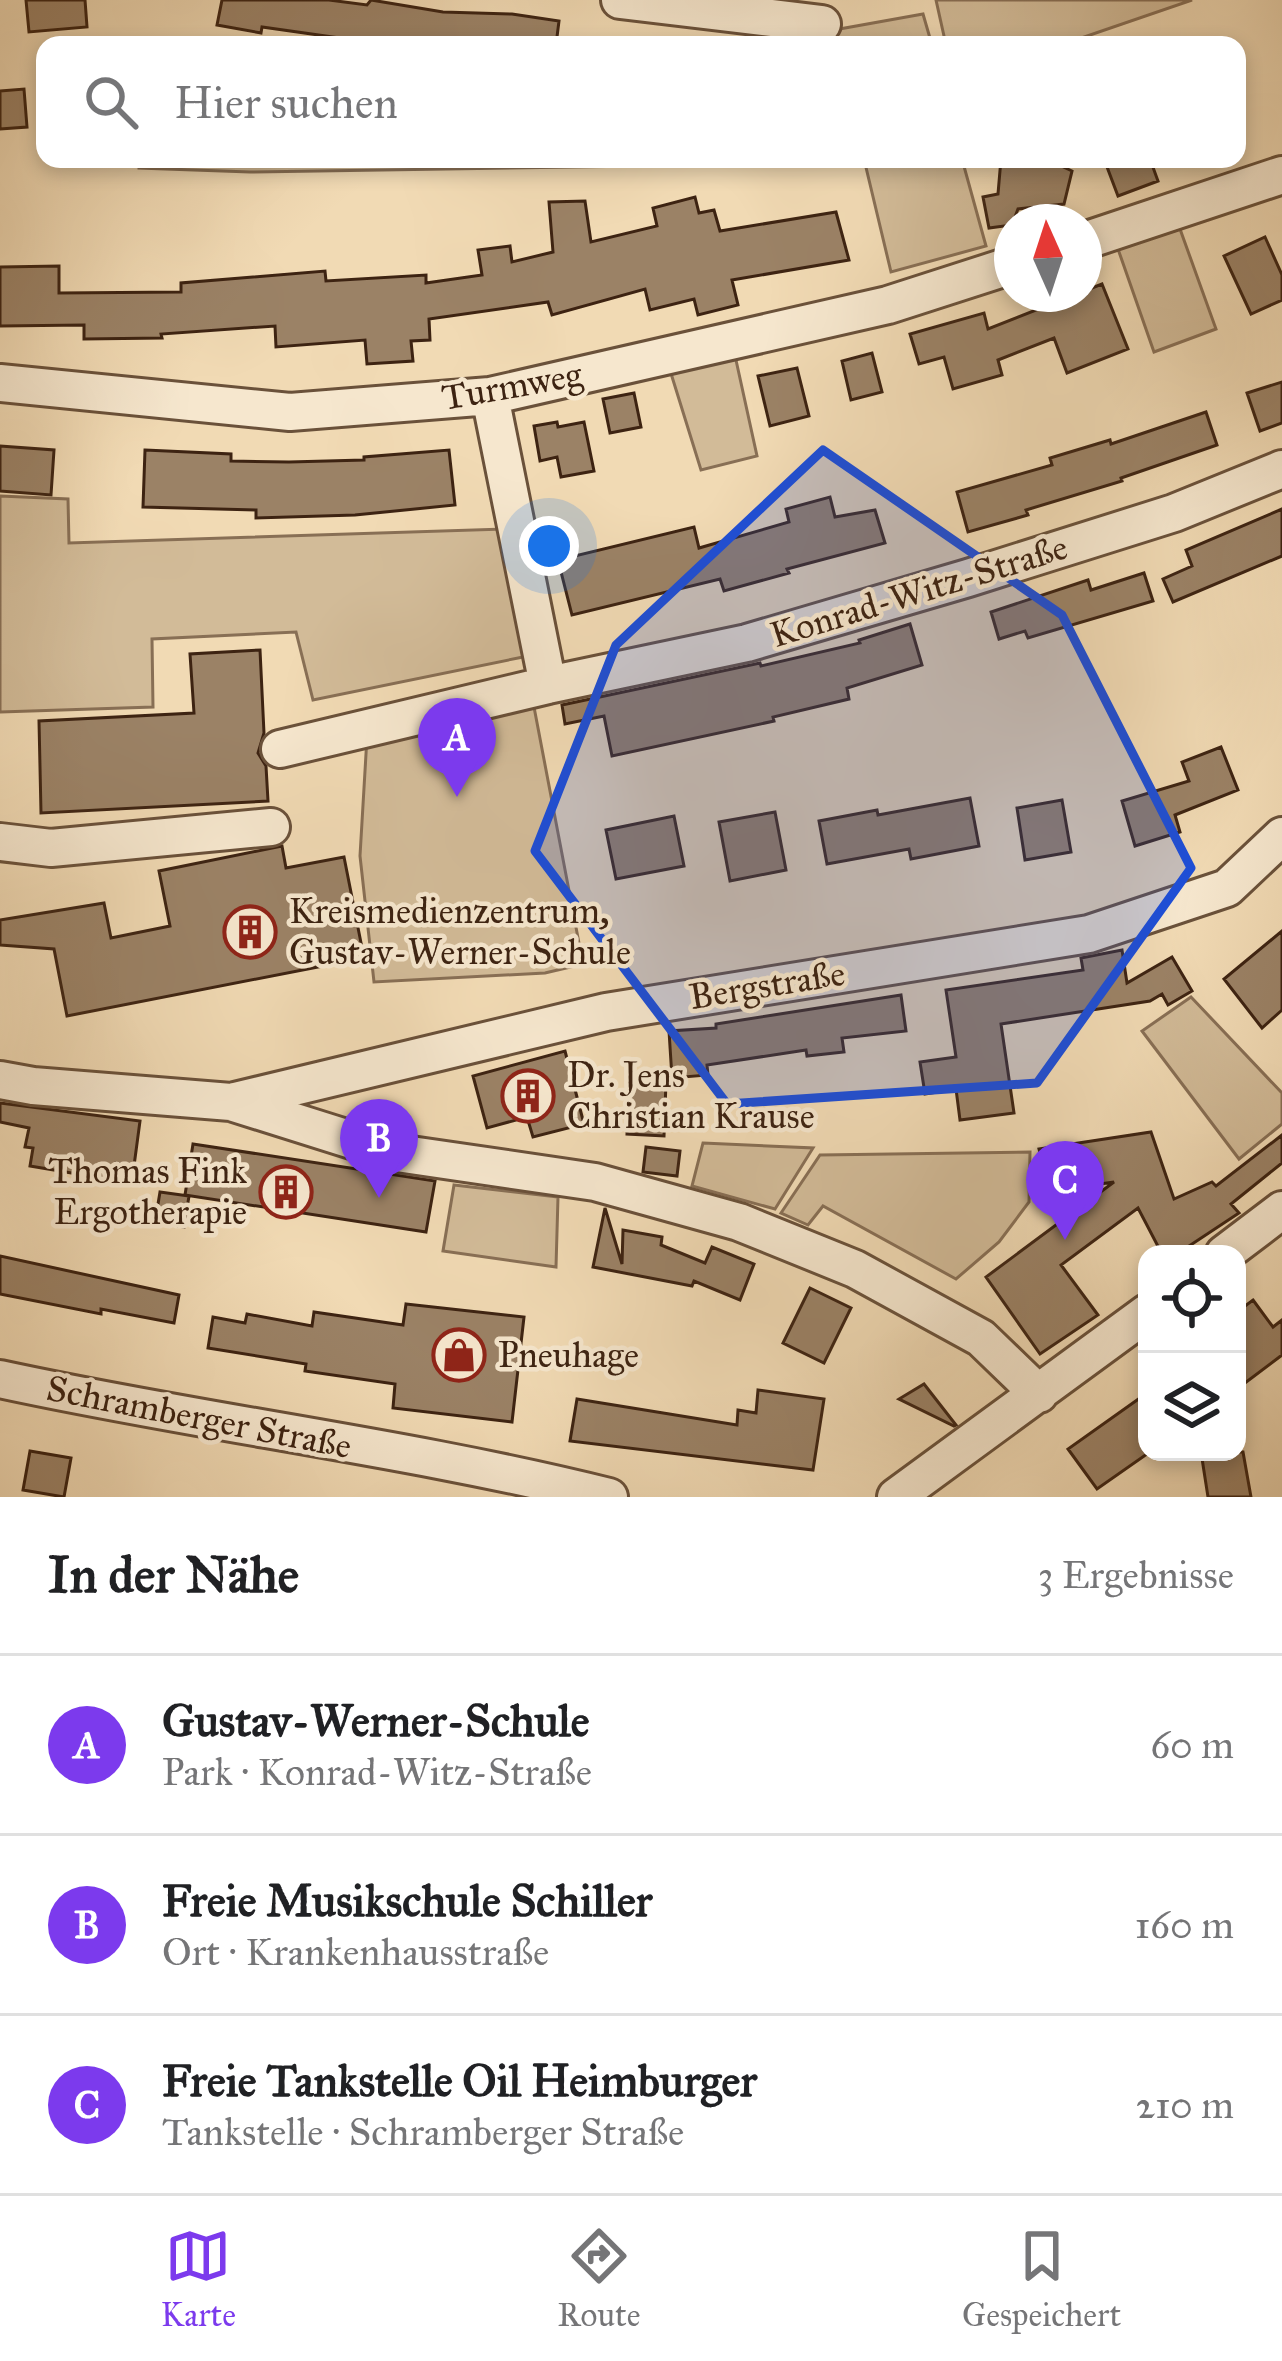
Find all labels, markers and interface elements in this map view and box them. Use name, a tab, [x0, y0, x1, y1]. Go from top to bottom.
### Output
search box	[36, 36, 1246, 168]
icon: search	[78, 69, 144, 135]
text: Hier suchen	[174, 75, 398, 130]
north arrow	[994, 204, 1102, 312]
street label: Turmweg	[438, 352, 586, 420]
your location	[519, 516, 579, 576]
street label: Konrad-Witz-Straße	[765, 525, 1073, 657]
pin: A	[418, 698, 496, 797]
place label: Kreismedienzentrum, Gustav-Werner-Schule	[289, 889, 631, 974]
building icon: Kreismedienzentrum, Gustav-Werner-Schule	[222, 904, 278, 960]
street label: Bergstraße	[686, 951, 848, 1019]
place label: Dr. Jens Christian Krause	[567, 1053, 815, 1138]
building icon: Dr. Jens Christian Krause	[500, 1068, 556, 1124]
pin: B	[340, 1099, 418, 1198]
pin: C	[1026, 1141, 1104, 1240]
place label: Thomas Fink Ergotherapie	[48, 1149, 247, 1234]
building icon: Thomas Fink Ergotherapie	[258, 1164, 314, 1220]
map controls	[1138, 1245, 1246, 1461]
button: locate	[1138, 1245, 1246, 1353]
shop icon: Pneuhage	[431, 1327, 487, 1383]
place label: Pneuhage	[498, 1333, 639, 1377]
button: layers	[1138, 1353, 1246, 1461]
street label: Schramberger Straße	[43, 1366, 355, 1468]
text: In der Nähe	[48, 1544, 299, 1606]
text: 3 Ergebnisse	[1038, 1551, 1234, 1599]
text: Gustav-Werner-Schule	[162, 1693, 589, 1748]
text: A	[74, 1721, 100, 1769]
text: 60 m	[1150, 1721, 1234, 1769]
text: Park · Konrad-Witz-Straße	[162, 1748, 592, 1796]
text: Freie Musikschule Schiller	[162, 1873, 653, 1928]
text: B	[74, 1901, 100, 1949]
text: 160 m	[1135, 1901, 1234, 1949]
text: Ort · Krankenhausstraße	[162, 1928, 549, 1976]
text: Freie Tankstelle Oil Heimburger	[162, 2053, 757, 2108]
text: C	[74, 2081, 100, 2129]
text: 210 m	[1136, 2081, 1234, 2129]
text: Tankstelle · Schramberger Straße	[162, 2108, 684, 2156]
tab: Karte	[161, 2223, 236, 2335]
tab: Route	[558, 2223, 640, 2335]
tab: Gespeichert	[962, 2223, 1121, 2335]

